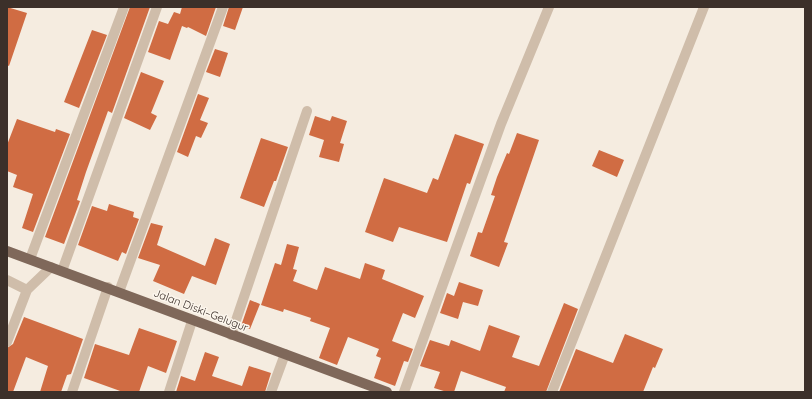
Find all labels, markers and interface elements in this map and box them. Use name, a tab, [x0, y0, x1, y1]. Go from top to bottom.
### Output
street label: Jalan Diski–Gelugur	[152, 285, 251, 335]

